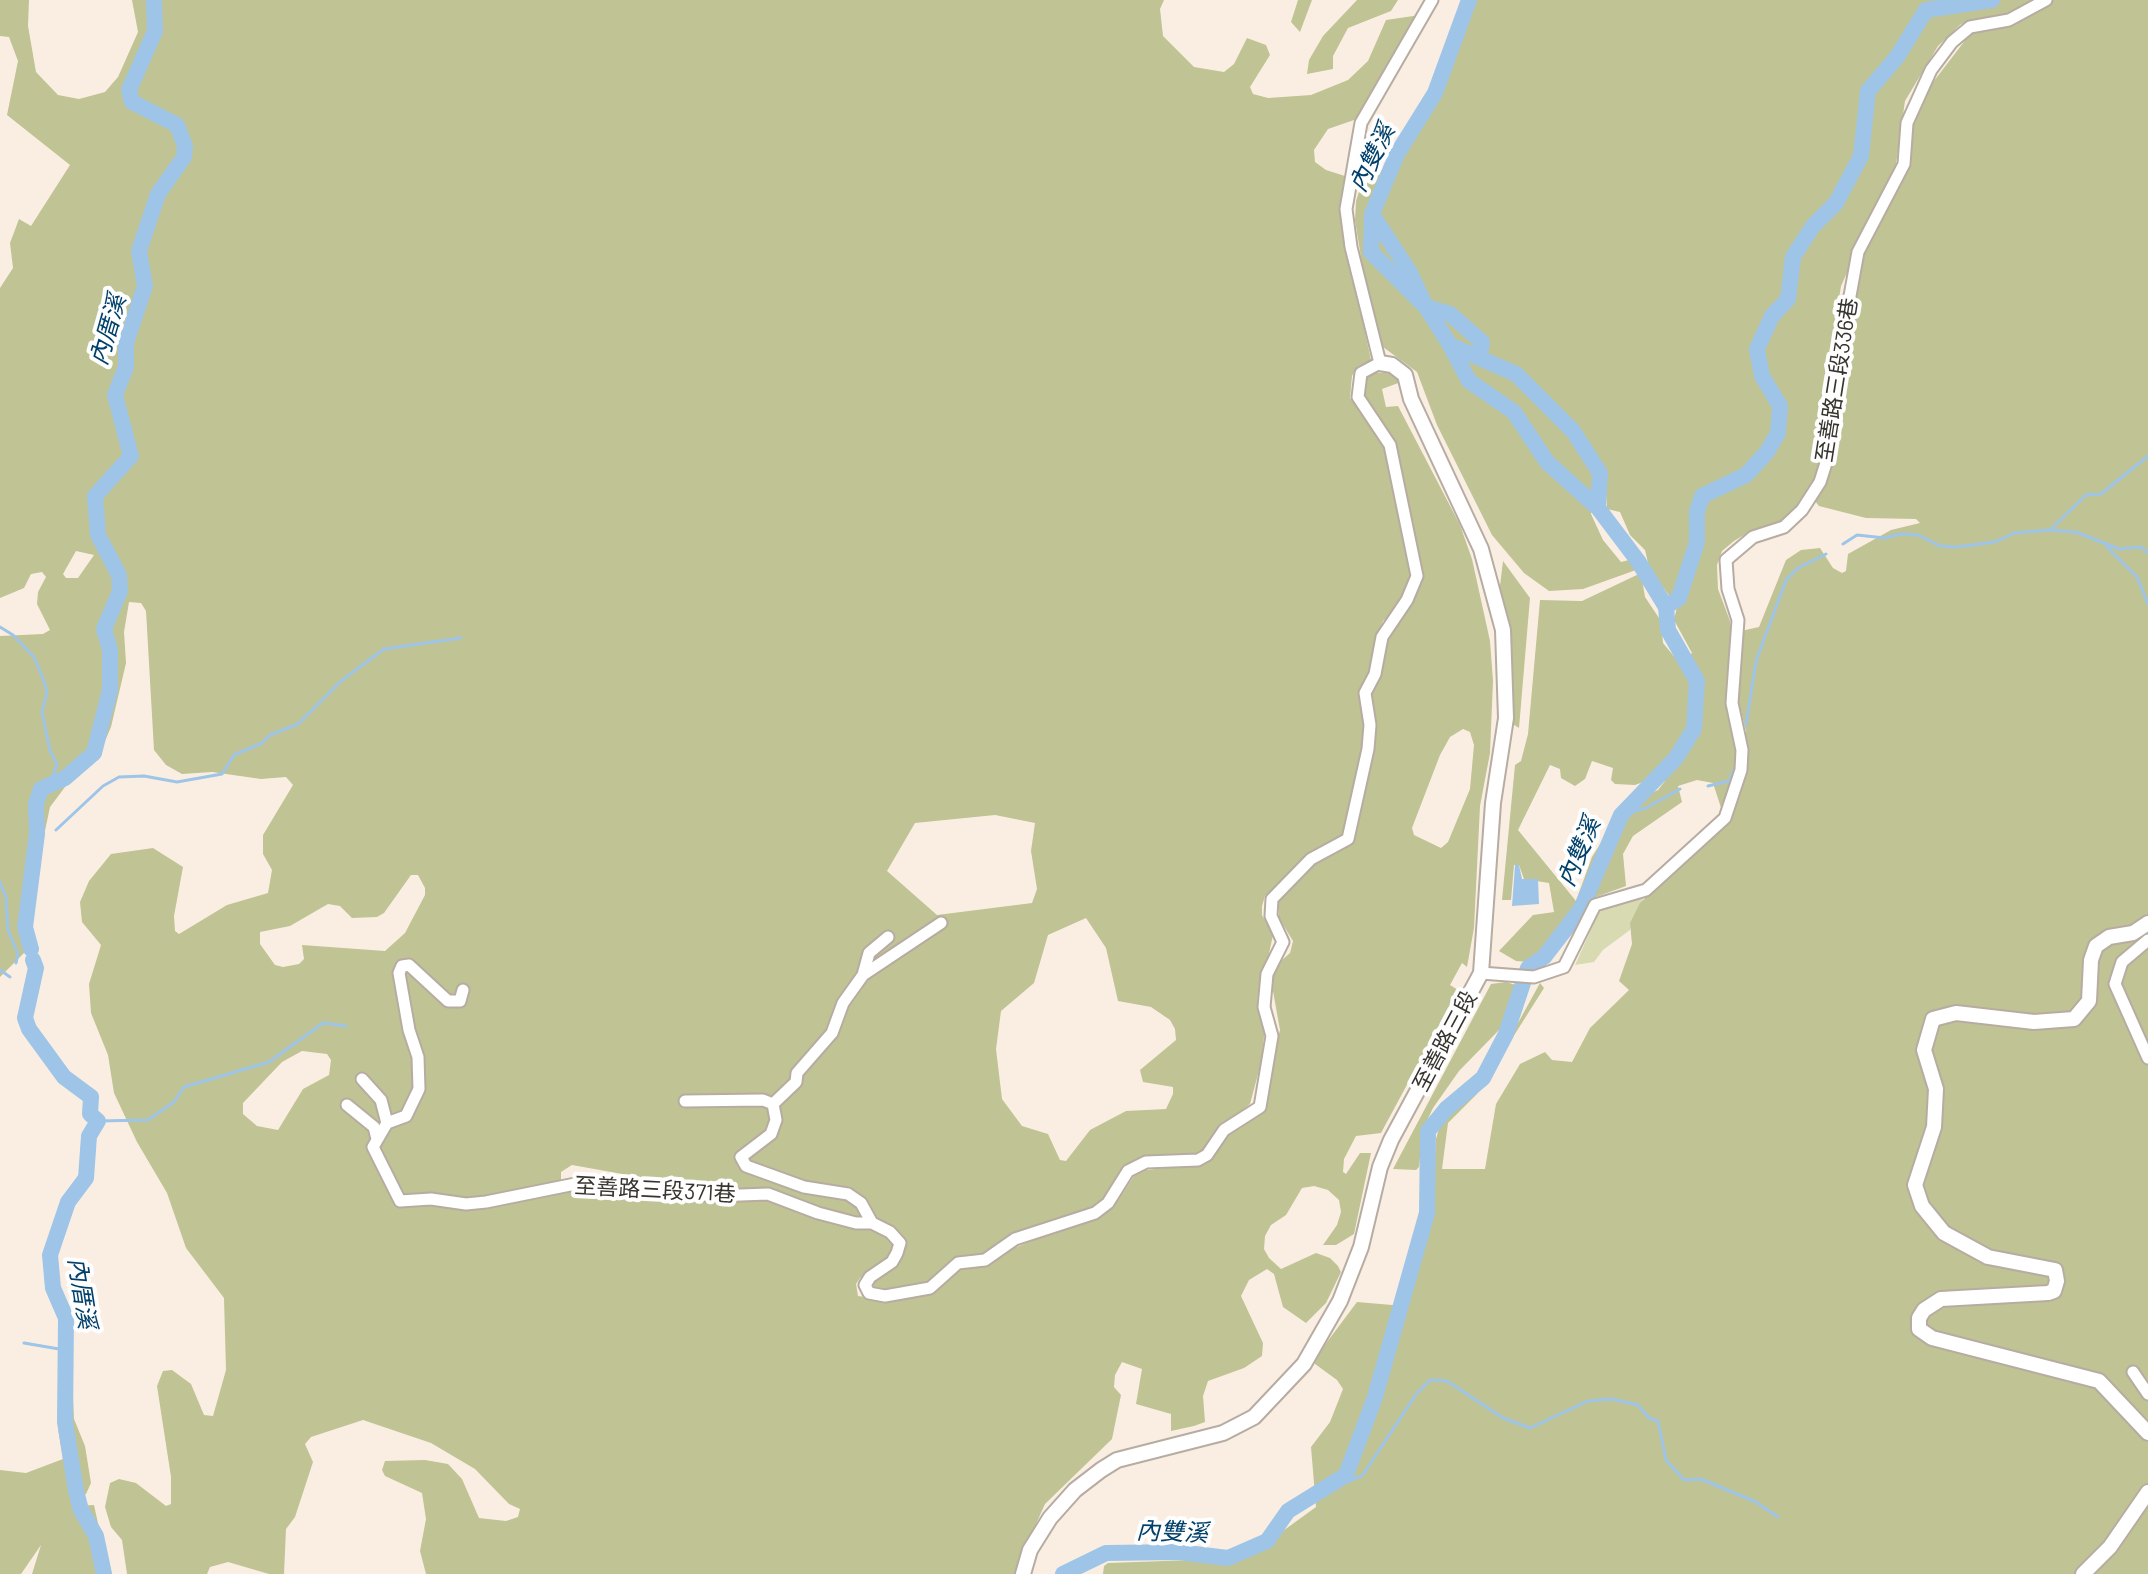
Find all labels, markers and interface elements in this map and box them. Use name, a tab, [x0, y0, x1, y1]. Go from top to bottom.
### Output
water label: 內雙溪	[1343, 119, 1401, 197]
water label: 內厝溪	[84, 291, 132, 369]
street label: 至善路三段336巷	[1811, 296, 1863, 464]
water label: 內雙溪	[1552, 813, 1606, 891]
street label: 至善路三段	[1408, 986, 1482, 1096]
street label: 至善路三段371巷	[574, 1173, 736, 1207]
water label: 內厝溪	[62, 1255, 102, 1331]
water label: 內雙溪	[1136, 1516, 1208, 1548]

